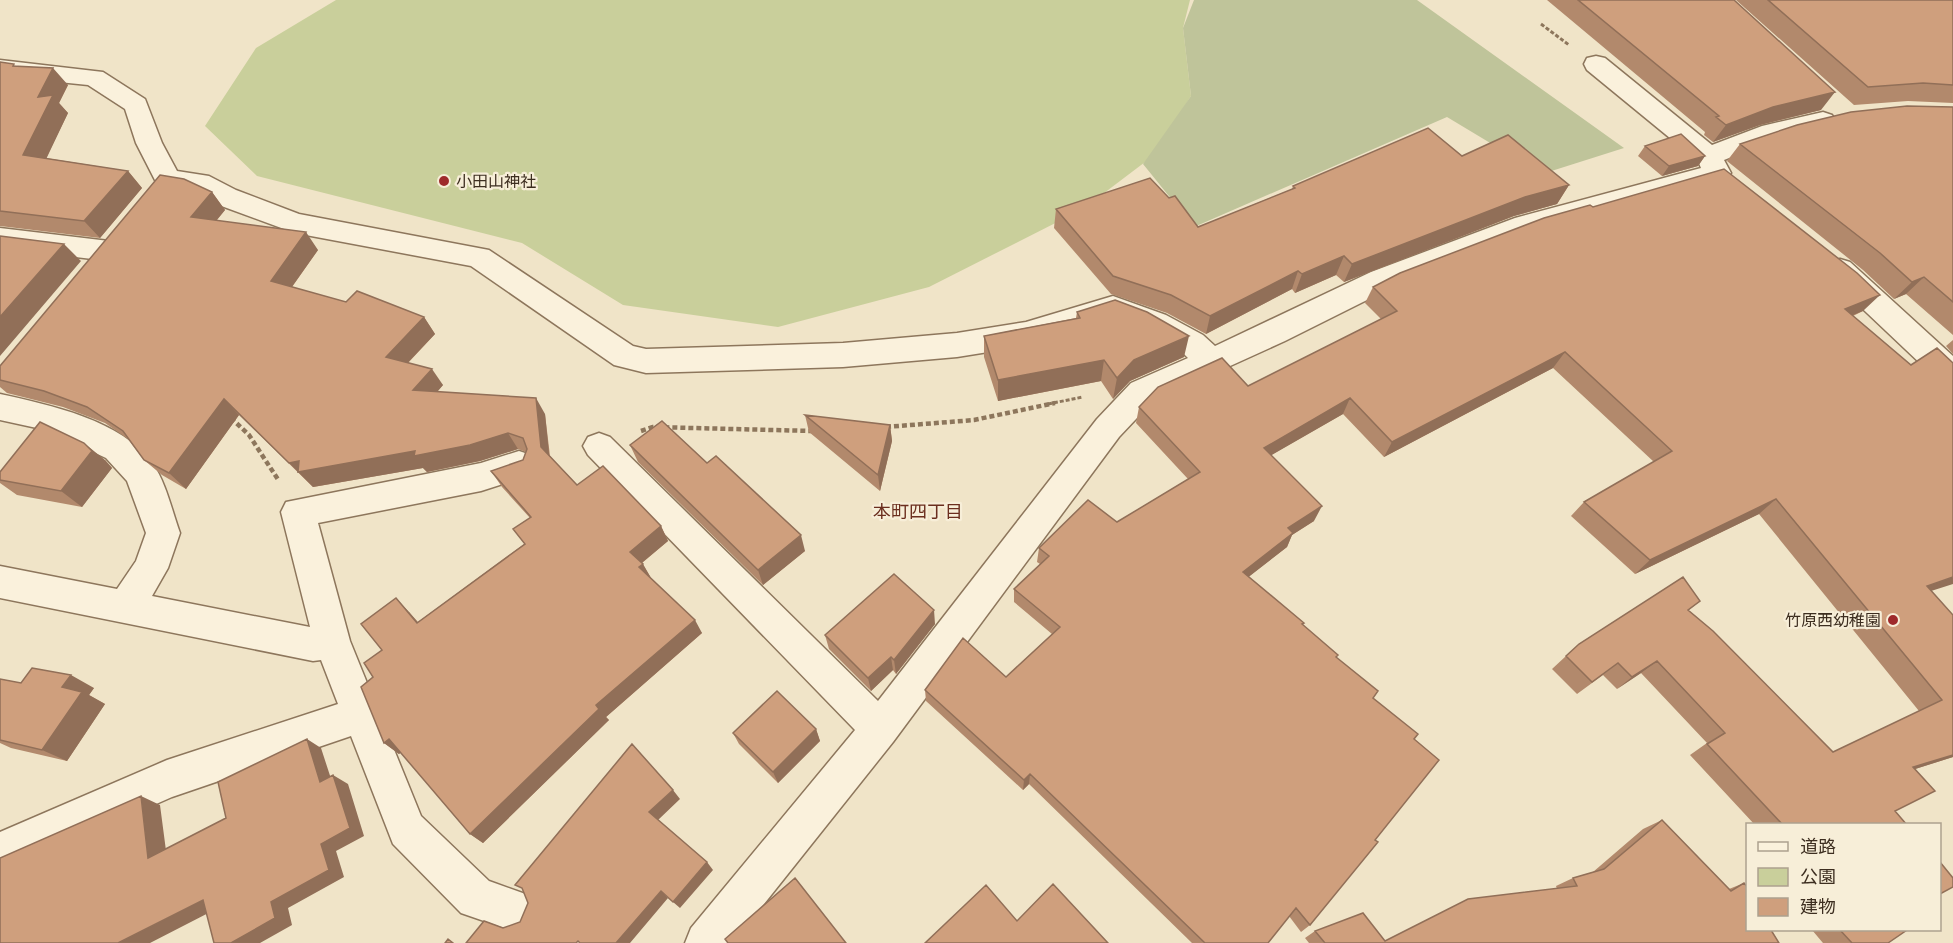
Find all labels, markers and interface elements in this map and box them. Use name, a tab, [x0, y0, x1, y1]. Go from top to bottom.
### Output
place label: 小田山神社	[456, 173, 536, 190]
marker: 小田山神社	[437, 174, 451, 188]
district label: 本町四丁目	[873, 502, 963, 522]
place label: 竹原西幼稚園	[1785, 612, 1881, 629]
marker: 竹原西幼稚園	[1886, 613, 1900, 627]
legend	[1746, 823, 1941, 931]
text: 道路	[1800, 837, 1836, 857]
text: 公園	[1800, 867, 1836, 887]
text: 建物	[1800, 897, 1836, 917]

